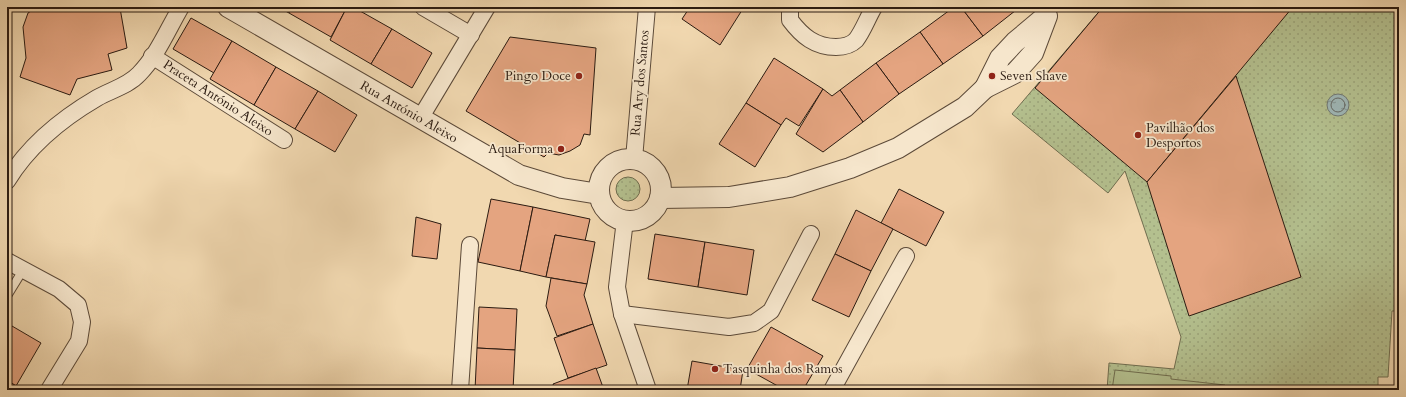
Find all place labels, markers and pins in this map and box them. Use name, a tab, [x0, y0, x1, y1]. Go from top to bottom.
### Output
place label: Pingo Doce	[505, 67, 571, 85]
place label: Seven Shave	[1000, 67, 1068, 85]
marker: Pingo Doce	[574, 71, 584, 81]
marker: Seven Shave	[987, 71, 997, 81]
place label: Pavilhão dos Desportos	[1146, 119, 1214, 152]
marker: Pavilhão dos Desportos	[1133, 130, 1143, 140]
place label: AquaForma	[488, 140, 553, 158]
marker: AquaForma	[556, 144, 566, 154]
place label: Tasquinha dos Ramos	[723, 360, 843, 378]
marker: Tasquinha dos Ramos	[710, 364, 720, 374]

